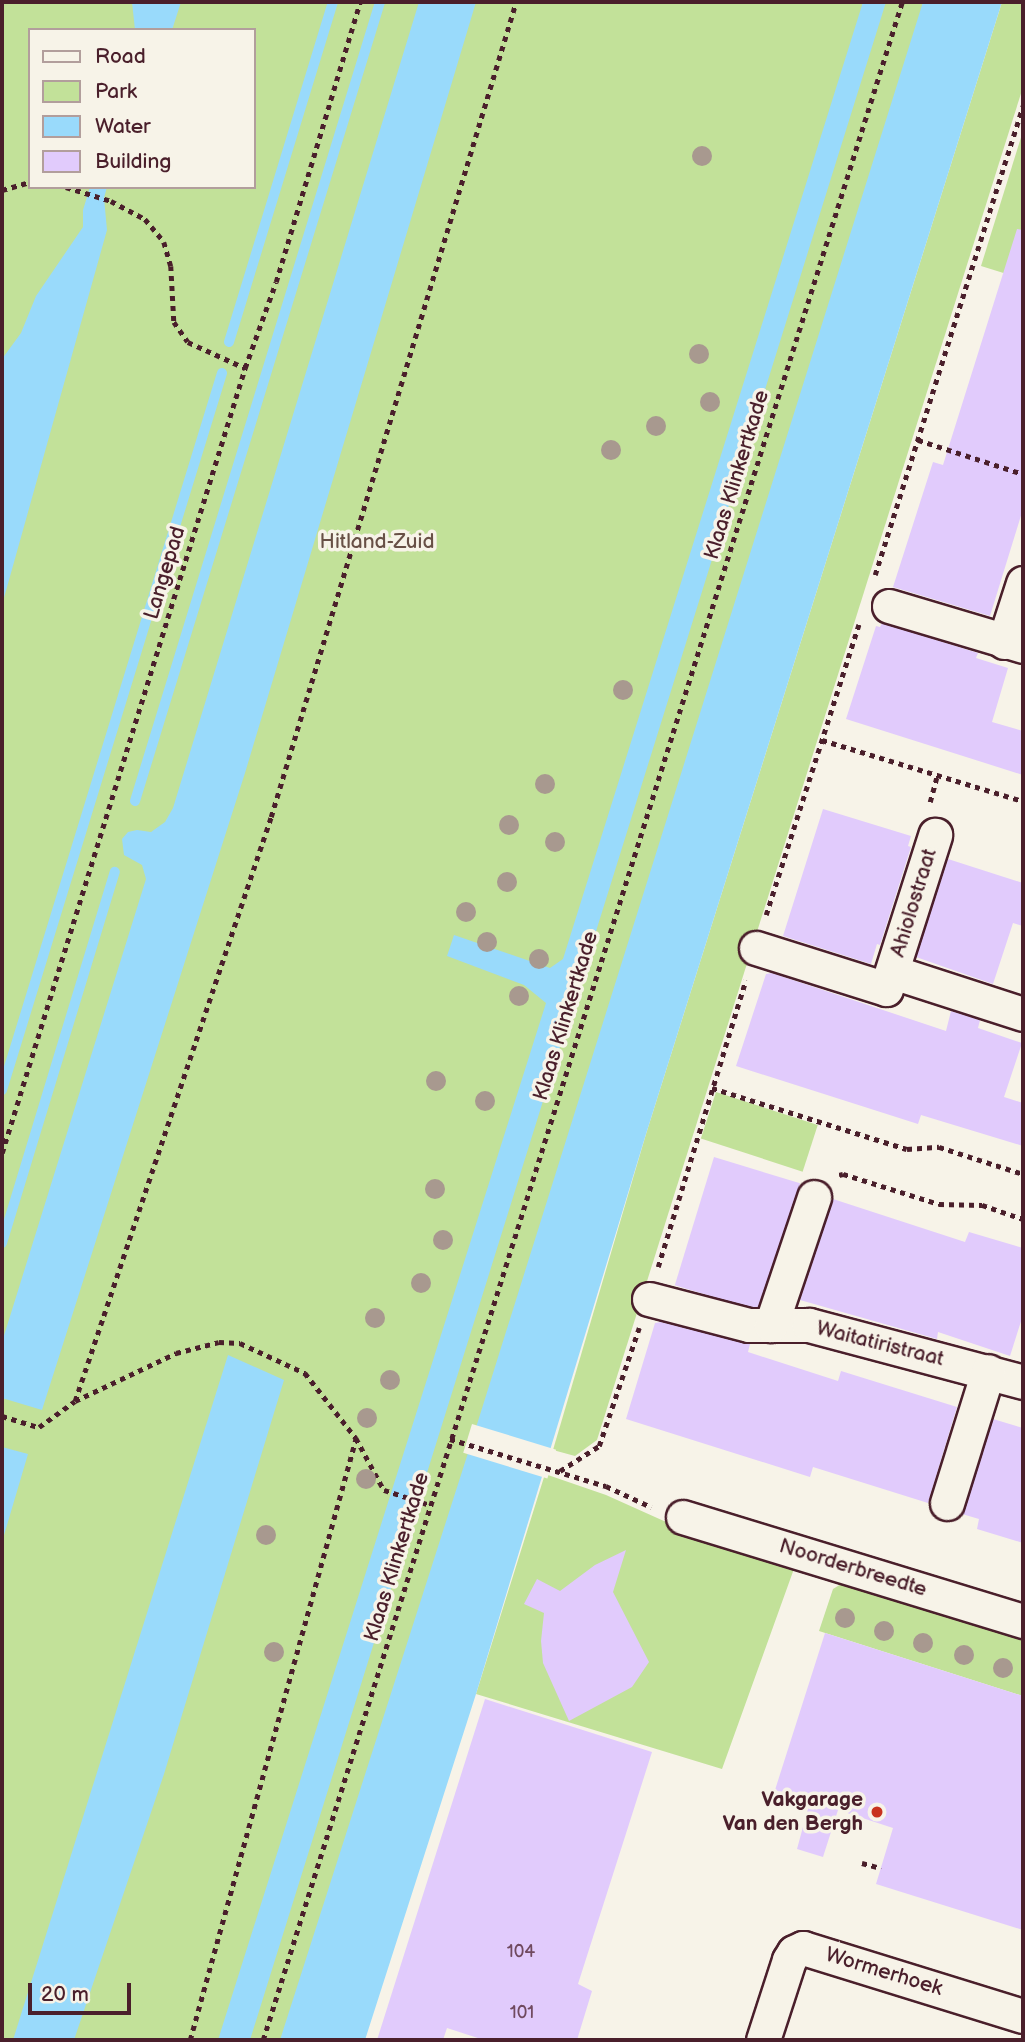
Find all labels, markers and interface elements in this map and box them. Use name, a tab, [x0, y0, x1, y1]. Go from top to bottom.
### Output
legend	[28, 28, 256, 189]
text: Road	[95, 44, 146, 69]
text: Park	[95, 79, 137, 104]
text: Water	[95, 114, 151, 139]
text: Building	[95, 149, 171, 174]
street label: Klaas Klinkertkade	[699, 387, 775, 563]
street label: Langepad	[139, 523, 191, 623]
park label: Hitland-Zuid	[320, 529, 434, 555]
street label: Ahiolostraat	[886, 846, 942, 960]
street label: Klaas Klinkertkade	[528, 928, 604, 1104]
street label: Waitatiristraat	[814, 1316, 946, 1372]
street label: Klaas Klinkertkade	[359, 1469, 435, 1645]
street label: Noorderbreedte	[776, 1534, 930, 1602]
place label: Vakgarage Van den Bergh	[722, 1787, 863, 1837]
marker: Vakgarage Van den Bergh	[869, 1804, 885, 1820]
house number: 104	[507, 1941, 535, 1963]
street label: Wormerhoek	[822, 1942, 946, 2002]
scale bar	[32, 1968, 135, 2012]
text: 20 m	[41, 1982, 89, 2007]
house number: 101	[510, 2002, 534, 2024]

